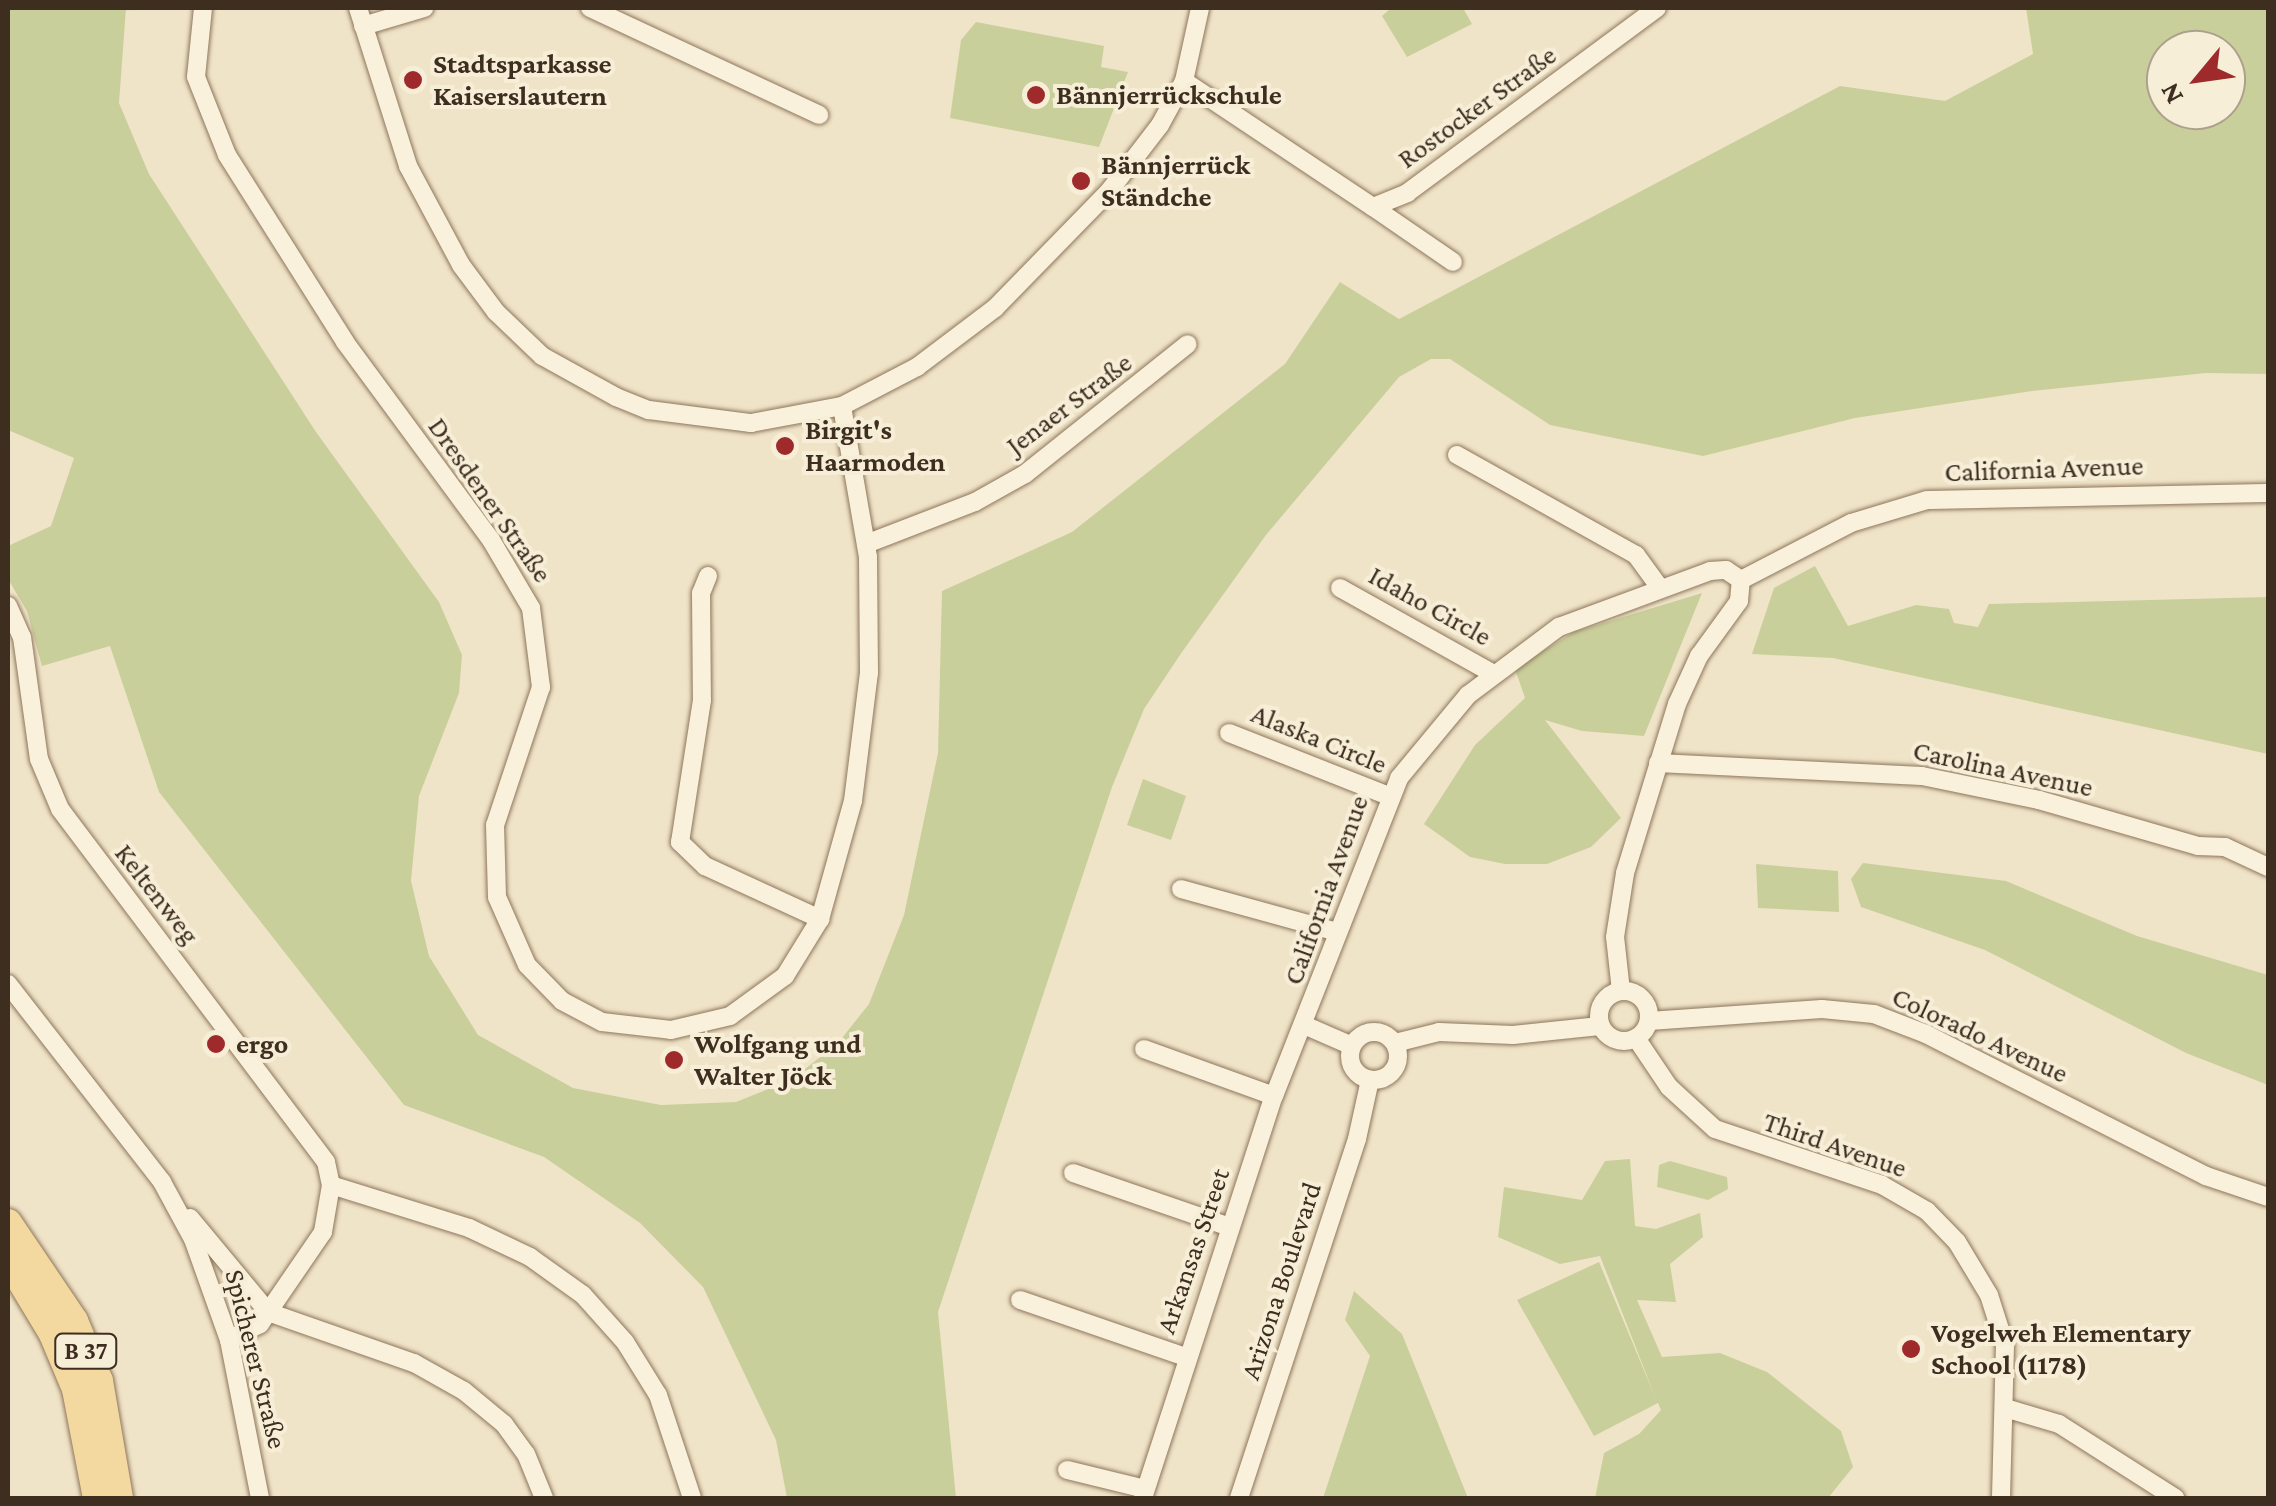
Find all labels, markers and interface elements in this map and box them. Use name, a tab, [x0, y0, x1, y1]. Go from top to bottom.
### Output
north arrow	[2146, 30, 2246, 130]
street label: Rostocker Straße	[1391, 38, 1563, 176]
place label: Stadtsparkasse Kaiserslautern	[433, 47, 612, 113]
marker: Stadtsparkasse Kaiserslautern	[402, 69, 424, 91]
place label: Bännjerrückschule	[1056, 78, 1282, 112]
text: N	[2153, 78, 2189, 110]
marker: Bännjerrückschule	[1025, 84, 1047, 106]
place label: Bännjerrück Ständche	[1101, 148, 1250, 214]
marker: Bännjerrück Ständche	[1070, 170, 1092, 192]
street label: Jenaer Straße	[1000, 346, 1138, 462]
street label: Dresdener Straße	[421, 411, 559, 589]
place label: Birgit's Haarmoden	[805, 413, 945, 479]
marker: Birgit's Haarmoden	[774, 435, 796, 457]
street label: California Avenue	[1944, 449, 2144, 489]
street label: Idaho Circle	[1363, 559, 1497, 653]
street label: Alaska Circle	[1246, 697, 1392, 781]
street label: Carolina Avenue	[1910, 734, 2096, 804]
street label: California Avenue	[1276, 791, 1376, 989]
street label: Keltenweg	[107, 837, 207, 951]
street label: Colorado Avenue	[1887, 980, 2073, 1090]
place label: ergo	[236, 1027, 288, 1061]
place label: Wolfgang und Walter Jöck	[694, 1027, 861, 1093]
marker: ergo	[205, 1033, 227, 1055]
marker: Wolfgang und Walter Jöck	[663, 1049, 685, 1071]
street label: Third Avenue	[1759, 1105, 1911, 1185]
street label: Arkansas Street	[1149, 1164, 1237, 1338]
street label: Arizona Boulevard	[1233, 1178, 1329, 1384]
street label: Spicherer Straße	[218, 1266, 294, 1452]
place label: Vogelweh Elementary School (1178)	[1931, 1316, 2191, 1382]
road number: B 37	[54, 1331, 118, 1371]
marker: Vogelweh Elementary School (1178)	[1900, 1338, 1922, 1360]

